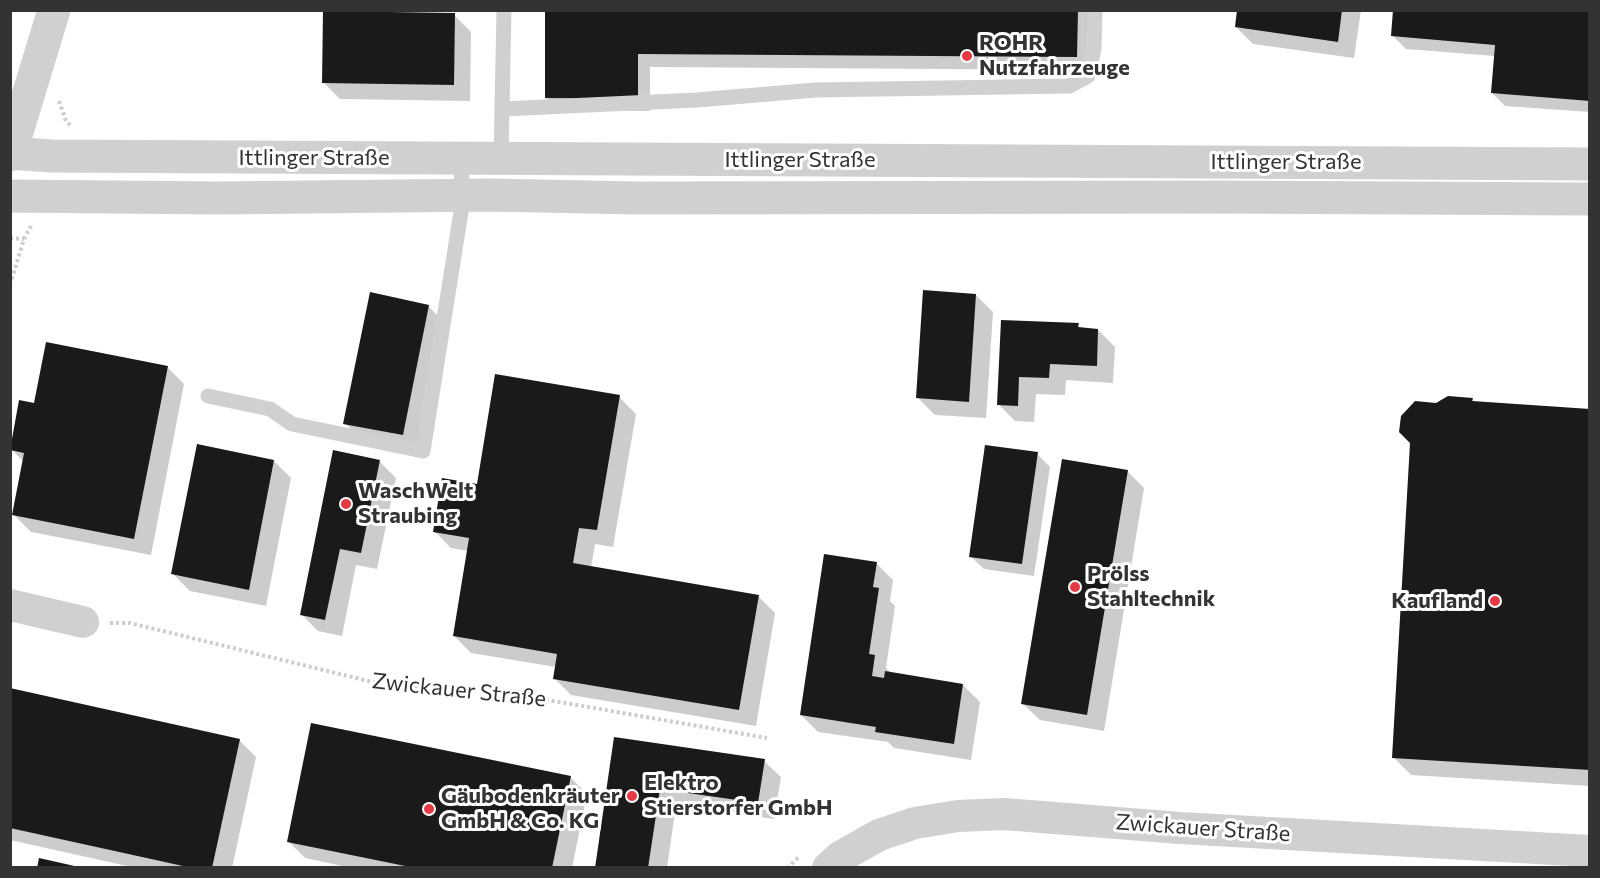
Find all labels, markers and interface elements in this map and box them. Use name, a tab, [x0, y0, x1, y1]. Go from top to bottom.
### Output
place label: ROHR Nutzfahrzeuge	[979, 30, 1130, 82]
marker: ROHR Nutzfahrzeuge	[960, 49, 974, 63]
street label: Ittlinger Straße	[238, 145, 390, 171]
street label: Ittlinger Straße	[724, 147, 876, 173]
street label: Ittlinger Straße	[1210, 149, 1362, 175]
place label: WaschWelt Straubing	[358, 478, 473, 530]
marker: WaschWelt Straubing	[339, 497, 353, 511]
place label: Prölss Stahltechnik	[1087, 561, 1215, 612]
marker: Prölss Stahltechnik	[1068, 580, 1082, 594]
place label: Kaufland	[1391, 588, 1483, 614]
marker: Kaufland	[1488, 594, 1502, 608]
street label: Zwickauer Straße	[371, 668, 547, 712]
place label: Elektro Stierstorfer GmbH	[644, 770, 833, 822]
place label: Gäubodenkräuter GmbH & Co. KG	[441, 783, 620, 834]
marker: Elektro Stierstorfer GmbH	[625, 789, 639, 803]
marker: Gäubodenkräuter GmbH & Co. KG	[422, 802, 436, 816]
street label: Zwickauer Straße	[1115, 809, 1291, 847]

